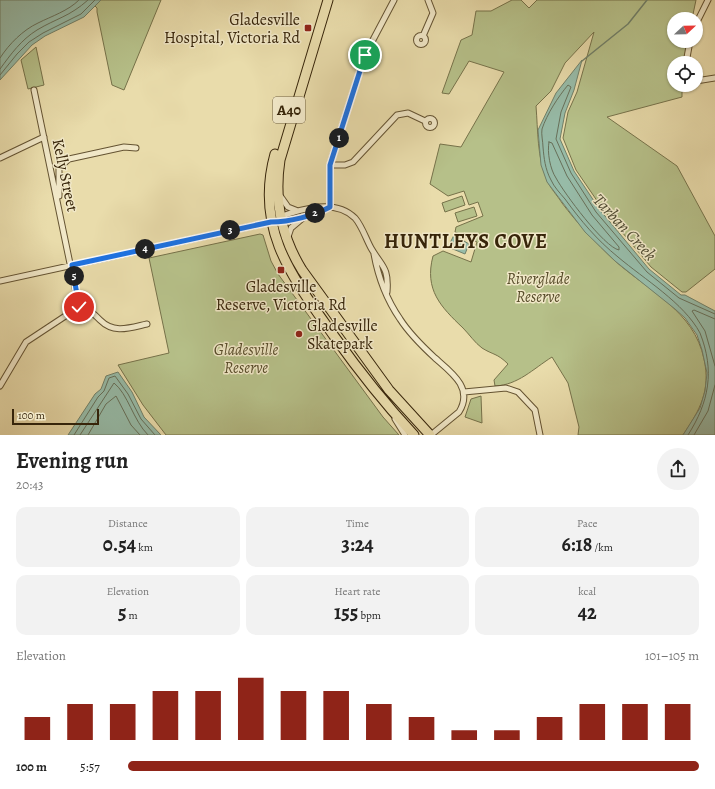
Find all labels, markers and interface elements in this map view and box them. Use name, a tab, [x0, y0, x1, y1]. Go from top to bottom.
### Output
place label: Gladesville Hospital, Victoria Rd	[164, 9, 300, 49]
north arrow	[667, 12, 703, 48]
map controls	[667, 12, 703, 92]
marker: Gladesville Hospital, Victoria Rd	[303, 23, 313, 33]
pin	[348, 38, 382, 72]
icon: arrive	[354, 44, 376, 66]
button: locate	[667, 56, 703, 92]
road number: A40	[273, 97, 305, 123]
pin: 1	[329, 128, 349, 148]
text: 1	[337, 130, 341, 145]
street label: Kelly Street	[47, 137, 83, 214]
water label: Tarban Creek	[588, 189, 662, 266]
pin: 2	[305, 203, 325, 223]
text: 2	[312, 205, 318, 220]
pin: 3	[220, 220, 240, 240]
text: 3	[228, 222, 232, 237]
district label: HUNTLEYS COVE	[384, 228, 548, 255]
pin: 4	[135, 239, 155, 259]
text: 4	[142, 241, 148, 256]
marker: Gladesville Reserve, Victoria Rd	[276, 265, 286, 275]
pin: 5	[64, 266, 84, 286]
text: 5	[72, 268, 76, 283]
park label: Riverglade Reserve	[507, 268, 570, 308]
place label: Gladesville Reserve, Victoria Rd	[216, 276, 347, 316]
pin	[62, 290, 96, 324]
icon: check	[68, 296, 90, 318]
place label: Gladesville Skatepark	[307, 315, 378, 355]
marker: Gladesville Skatepark	[294, 329, 304, 339]
park label: Gladesville Reserve	[214, 339, 279, 379]
scale bar	[12, 407, 99, 426]
text: 100 m	[18, 408, 45, 423]
text: Evening run	[16, 446, 128, 476]
button: share	[657, 448, 699, 490]
text: 20:43	[16, 476, 44, 493]
text: Distance	[108, 516, 148, 531]
text: Time	[346, 516, 369, 531]
text: Pace	[577, 516, 597, 531]
text: 0.54	[103, 531, 136, 558]
text: 3:24	[341, 531, 374, 558]
text: 6:18	[562, 531, 592, 558]
text: km	[136, 540, 153, 555]
text: /km	[592, 540, 613, 555]
text: Elevation	[107, 584, 149, 599]
text: Heart rate	[335, 584, 380, 599]
text: kcal	[578, 584, 596, 599]
text: 5	[118, 599, 126, 626]
text: 155	[334, 599, 358, 626]
text: 42	[578, 599, 597, 626]
text: m	[126, 608, 138, 623]
text: bpm	[358, 608, 381, 623]
text: Elevation	[16, 647, 66, 664]
text: 101–105 m	[645, 647, 699, 664]
text: 100 m	[16, 758, 47, 775]
text: 5:57	[80, 758, 100, 775]

